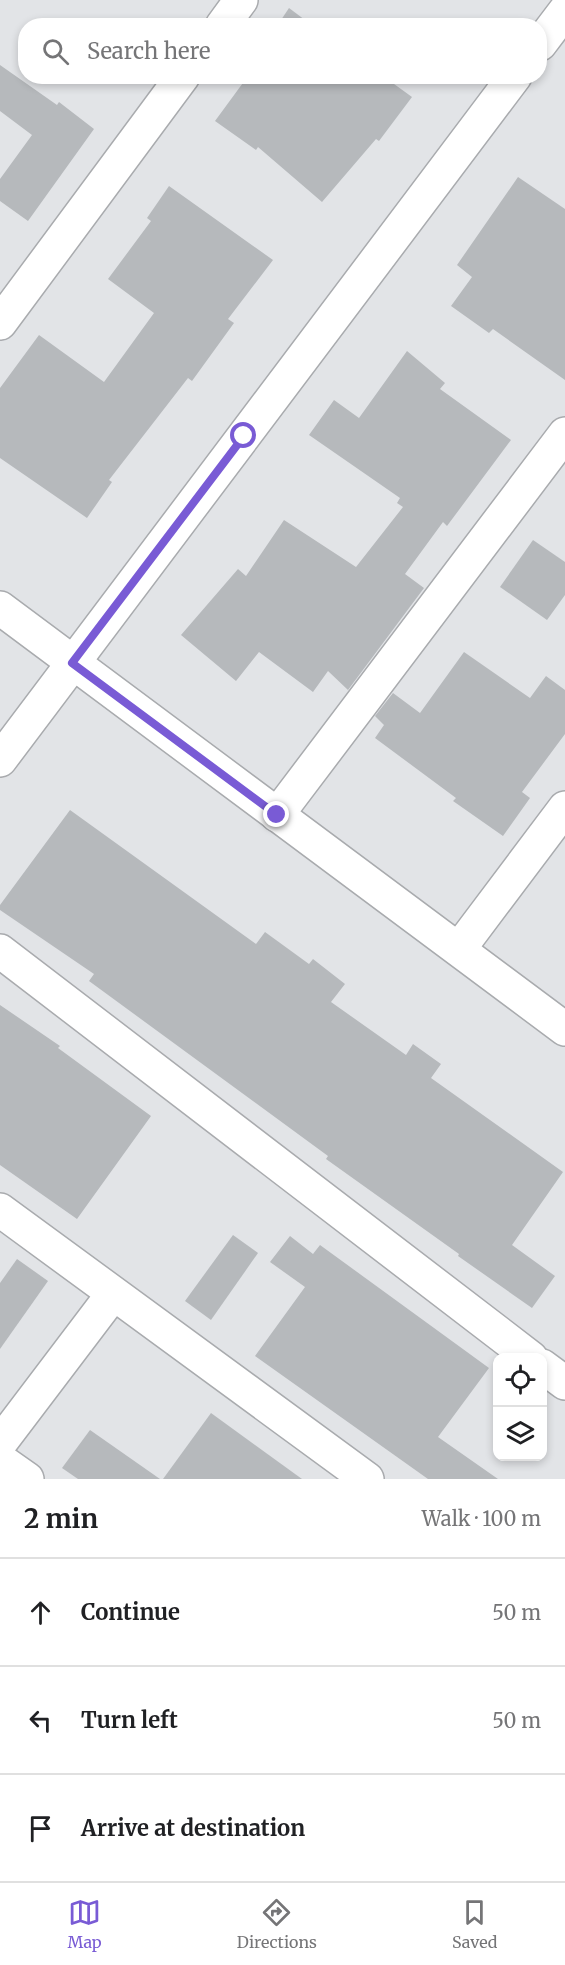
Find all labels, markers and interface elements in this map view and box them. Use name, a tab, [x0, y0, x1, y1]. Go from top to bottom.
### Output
search box	[18, 18, 547, 84]
icon: search	[39, 35, 72, 68]
text: Search here	[87, 37, 210, 65]
route start	[230, 422, 256, 448]
route end	[263, 801, 289, 827]
map controls	[493, 1353, 547, 1461]
button: locate	[493, 1353, 547, 1407]
button: layers	[493, 1407, 547, 1461]
text: 2 min	[24, 1502, 98, 1535]
text: Walk · 100 m	[422, 1506, 541, 1531]
icon: ahead	[24, 1596, 57, 1629]
text: Continue	[81, 1598, 180, 1626]
text: 50 m	[492, 1600, 541, 1625]
icon: left	[24, 1704, 57, 1737]
text: Turn left	[81, 1706, 178, 1734]
text: 50 m	[492, 1708, 541, 1733]
icon: arrive	[24, 1812, 57, 1845]
text: Arrive at destination	[81, 1814, 305, 1842]
tab: Map	[68, 1896, 102, 1952]
tab: Directions	[237, 1896, 317, 1952]
tab: Saved	[452, 1896, 497, 1952]

